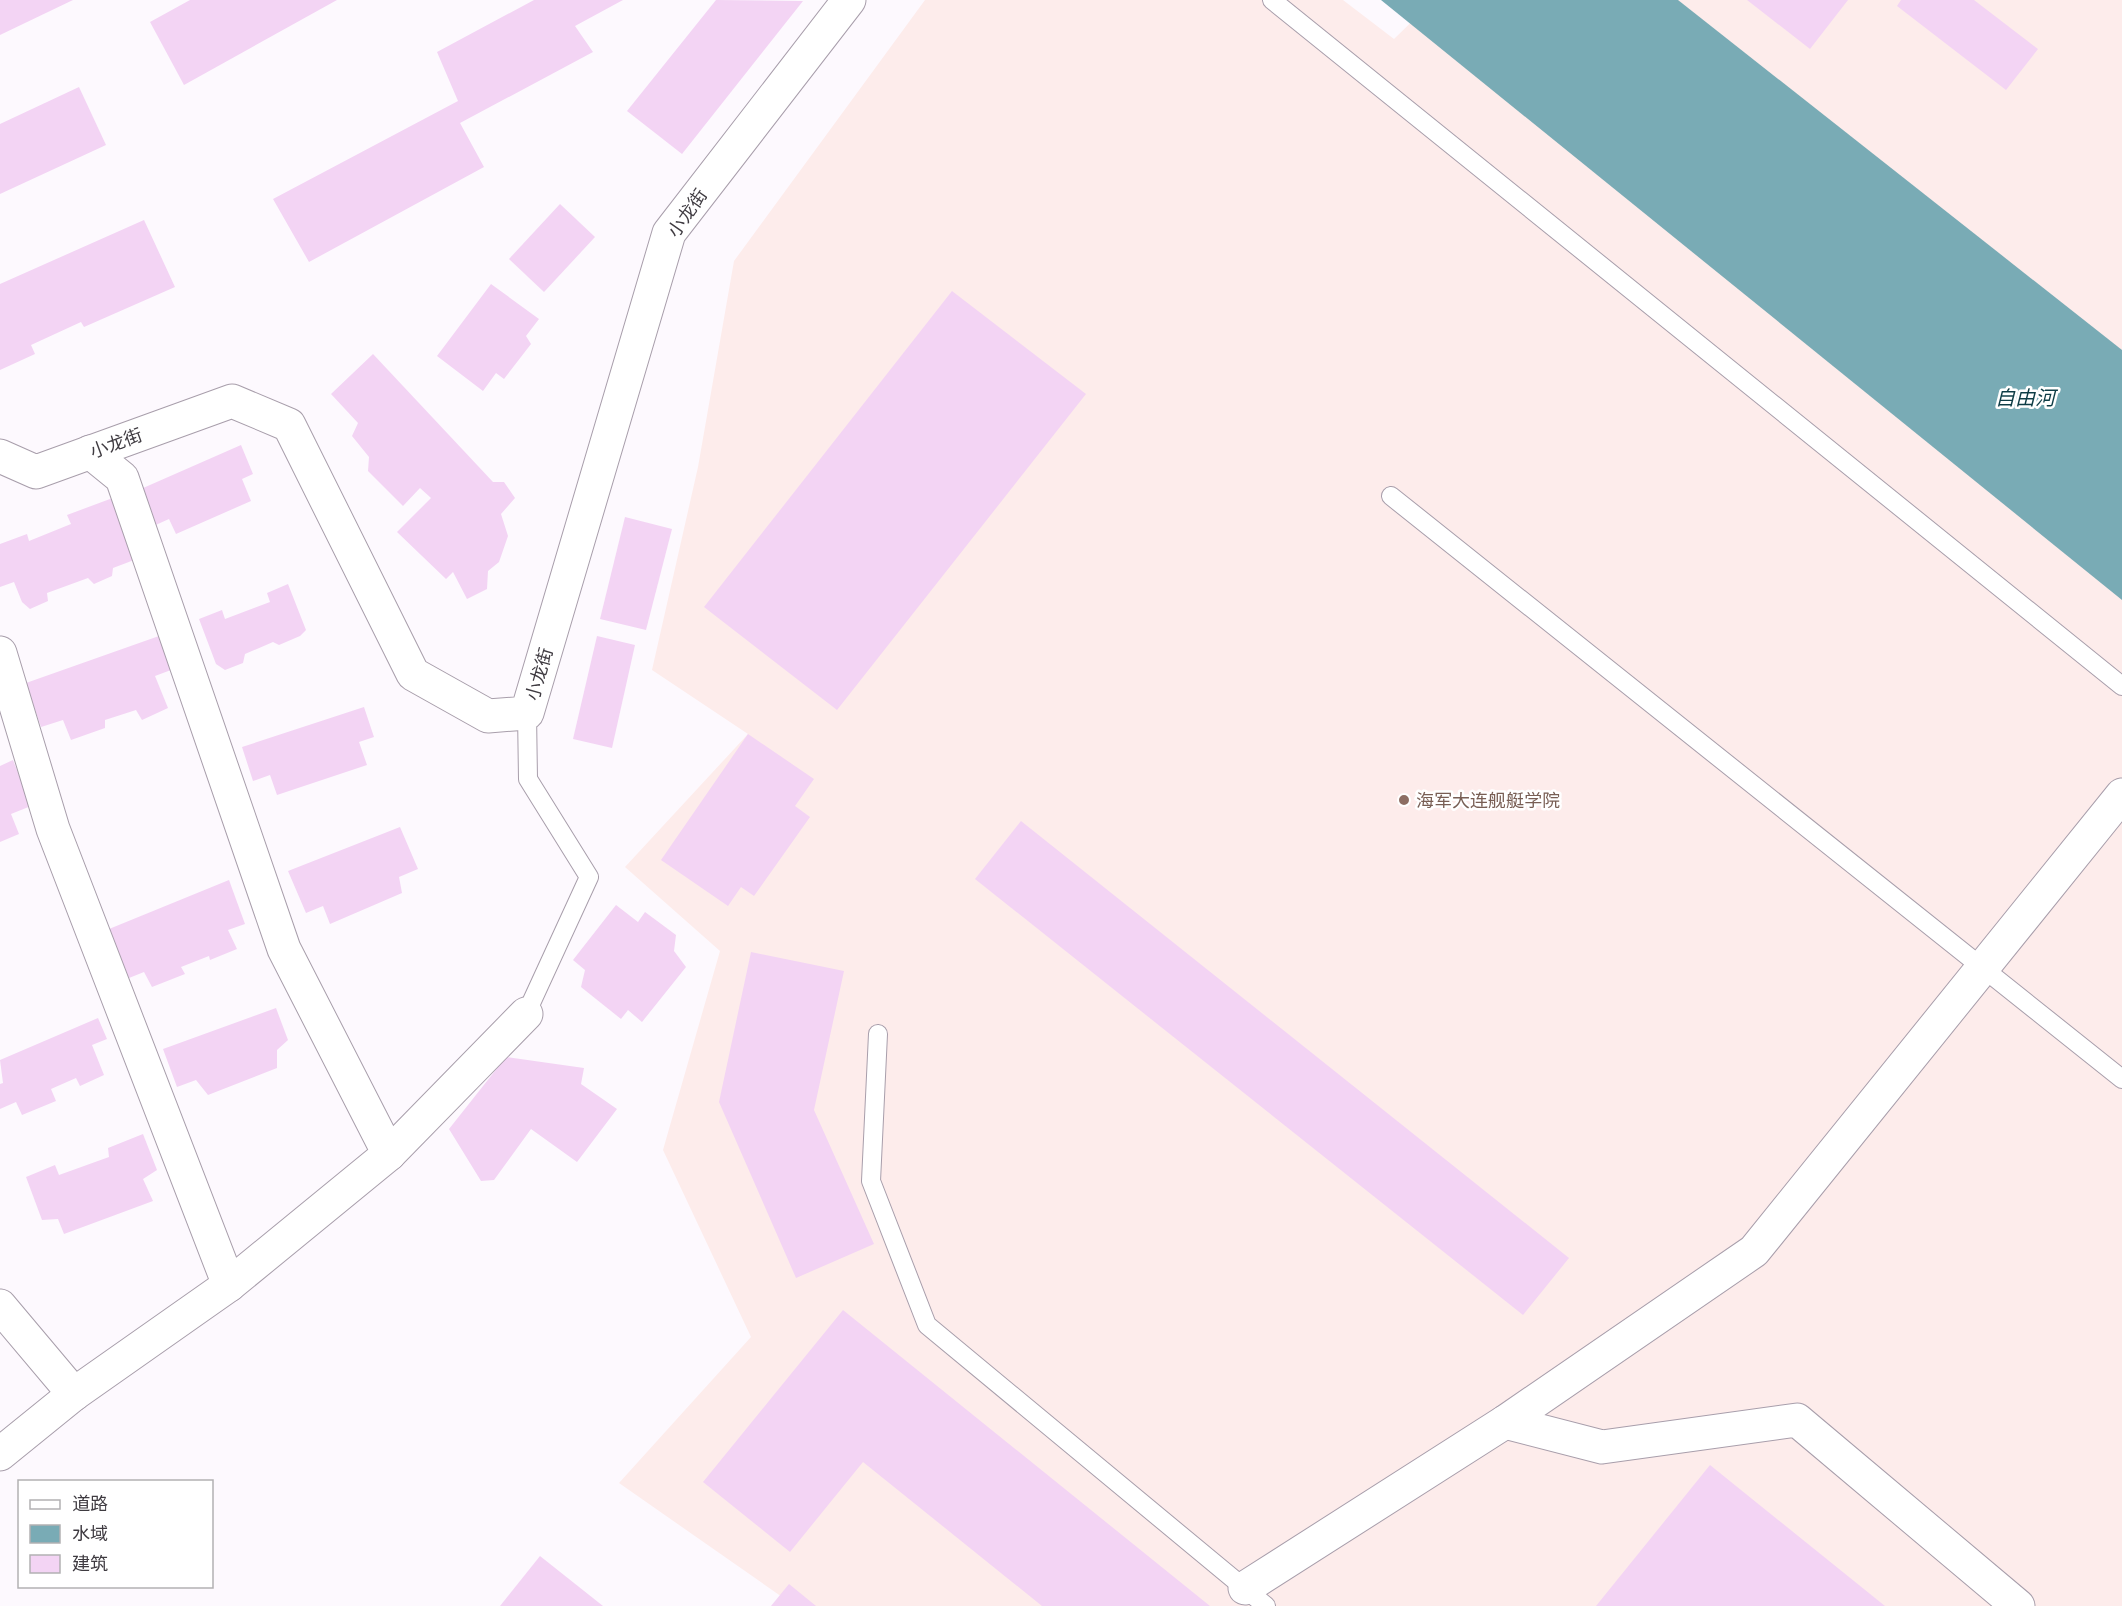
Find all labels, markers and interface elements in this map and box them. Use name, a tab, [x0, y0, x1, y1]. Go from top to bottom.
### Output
street label: 小龙街	[662, 184, 712, 242]
water label: 自由河	[1995, 385, 2059, 410]
street label: 小龙街	[87, 423, 145, 463]
street label: 小龙街	[521, 645, 557, 703]
place label: 海军大连舰艇学院	[1416, 789, 1560, 812]
marker: 海军大连舰艇学院	[1397, 793, 1411, 807]
legend	[18, 1480, 213, 1588]
text: 道路	[72, 1492, 108, 1515]
text: 水域	[72, 1522, 108, 1545]
text: 建筑	[72, 1552, 108, 1575]

